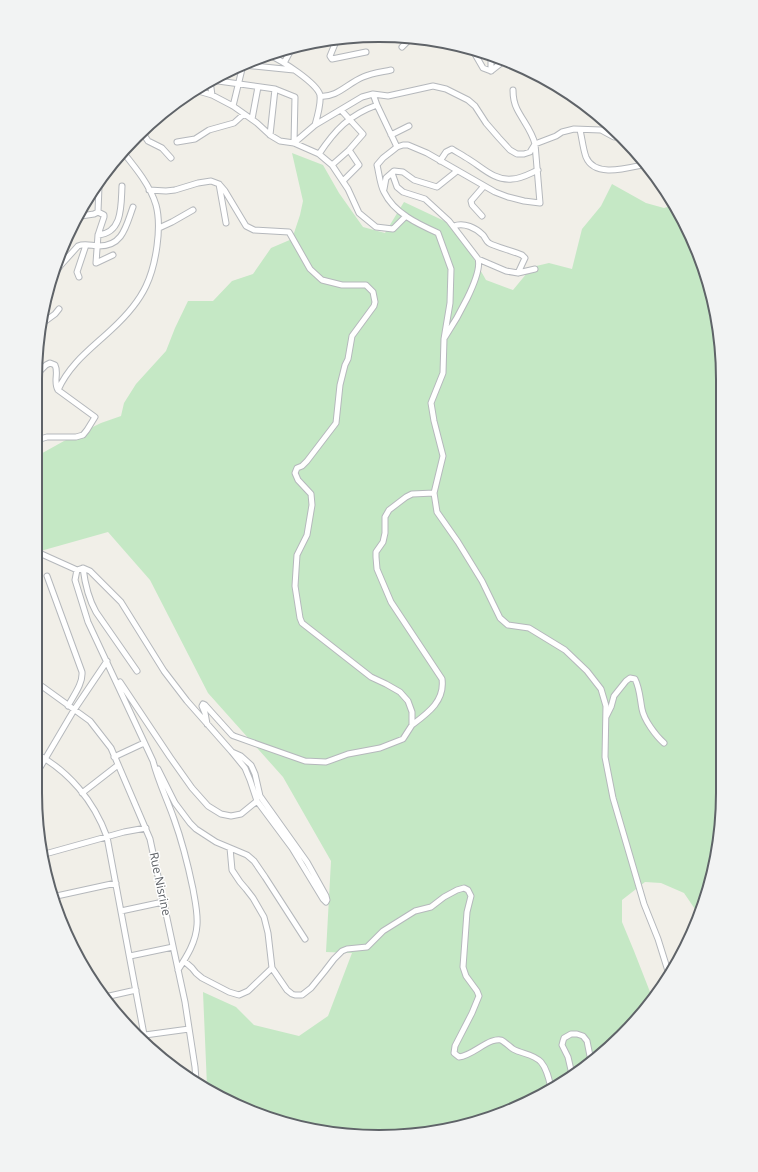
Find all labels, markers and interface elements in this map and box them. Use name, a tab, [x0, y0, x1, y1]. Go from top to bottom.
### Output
street label: Rue Nisrine	[145, 851, 176, 917]

